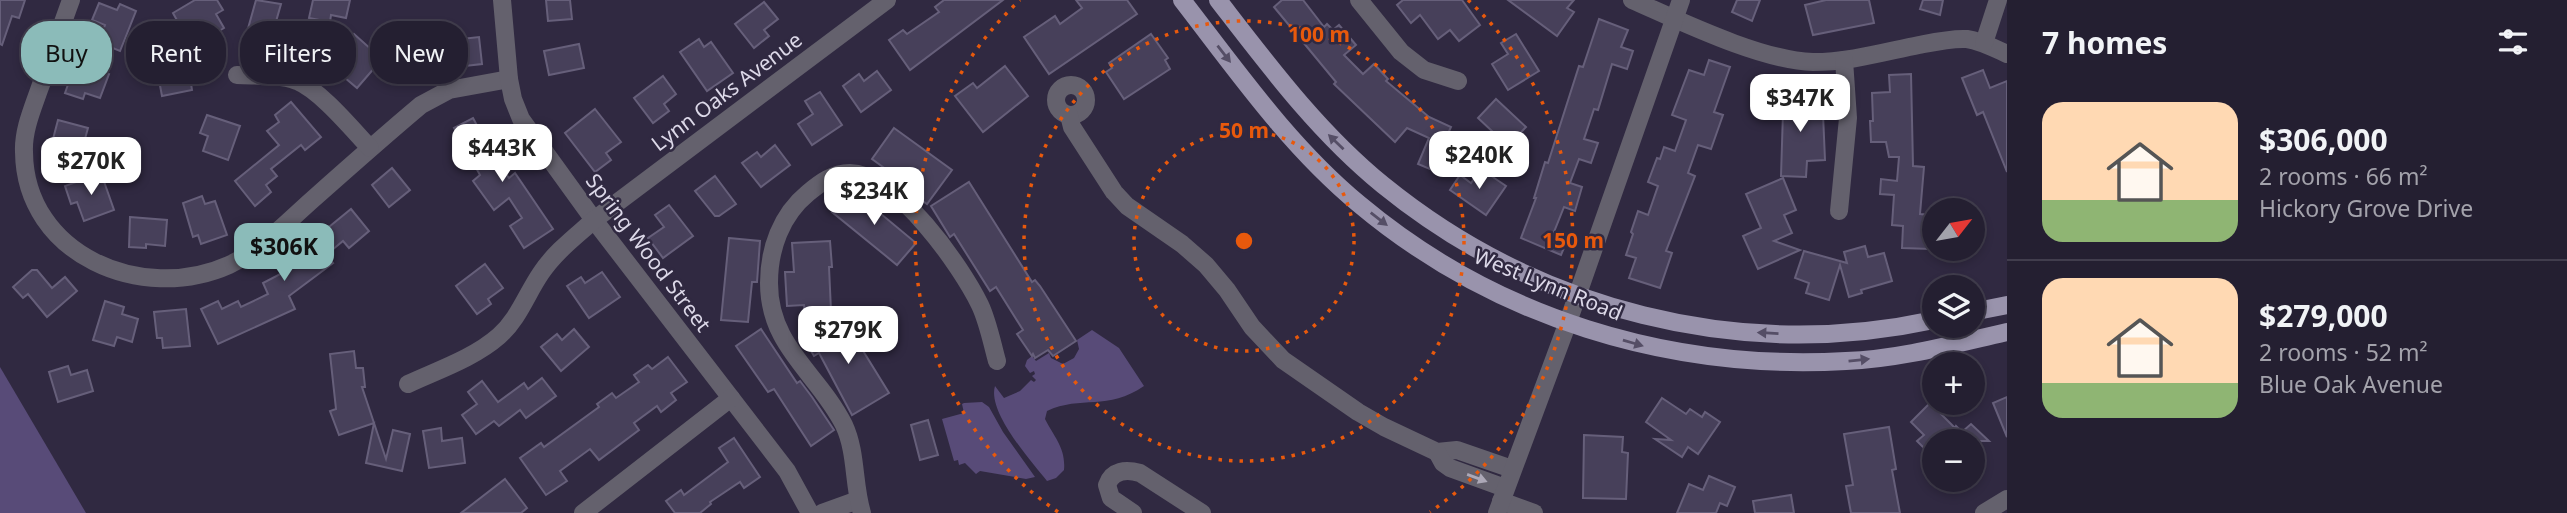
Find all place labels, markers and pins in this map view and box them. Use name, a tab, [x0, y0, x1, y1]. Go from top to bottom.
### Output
pin: $347K	[1751, 74, 1849, 134]
pin: $443K	[453, 124, 551, 184]
pin: $240K	[1430, 132, 1528, 191]
pin: $270K	[42, 138, 140, 197]
pin: $234K	[825, 168, 923, 227]
pin: $306K	[235, 224, 333, 283]
centre of rings	[1232, 229, 1256, 253]
pin: $279K	[799, 306, 897, 366]

